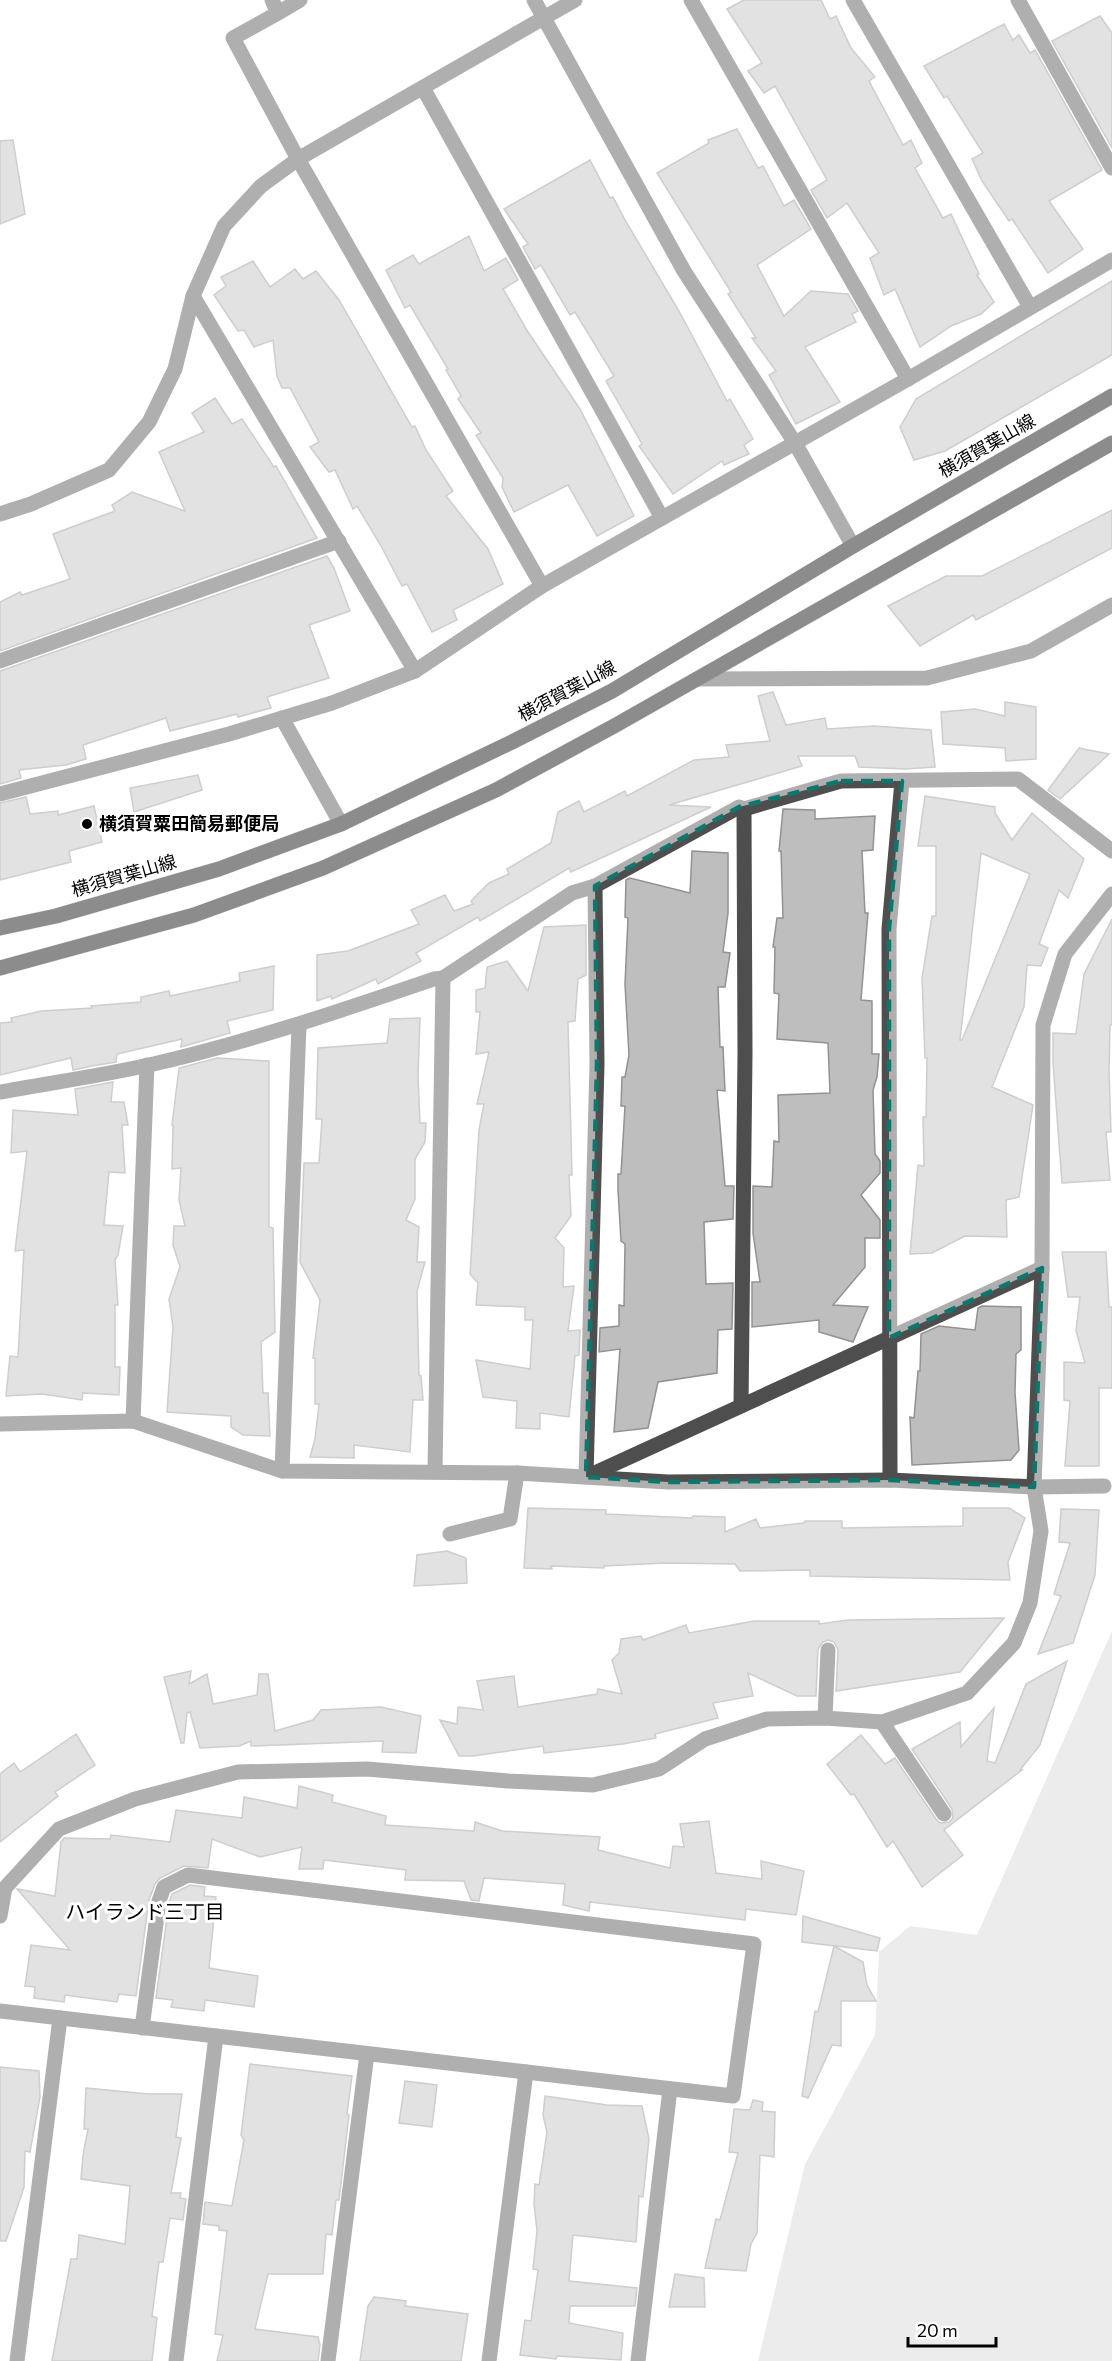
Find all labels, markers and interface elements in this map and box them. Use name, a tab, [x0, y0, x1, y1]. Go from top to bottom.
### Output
street label: 横須賀葉山線	[934, 409, 1039, 482]
street label: 横須賀葉山線	[514, 655, 619, 725]
place label: 横須賀粟田簡易郵便局	[99, 812, 279, 834]
marker: 横須賀粟田簡易郵便局	[80, 817, 94, 831]
street label: 横須賀葉山線	[69, 850, 179, 900]
district label: ハイランド三丁目	[65, 1899, 225, 1923]
scale bar	[908, 2310, 996, 2348]
text: 20 m	[917, 2319, 958, 2341]

